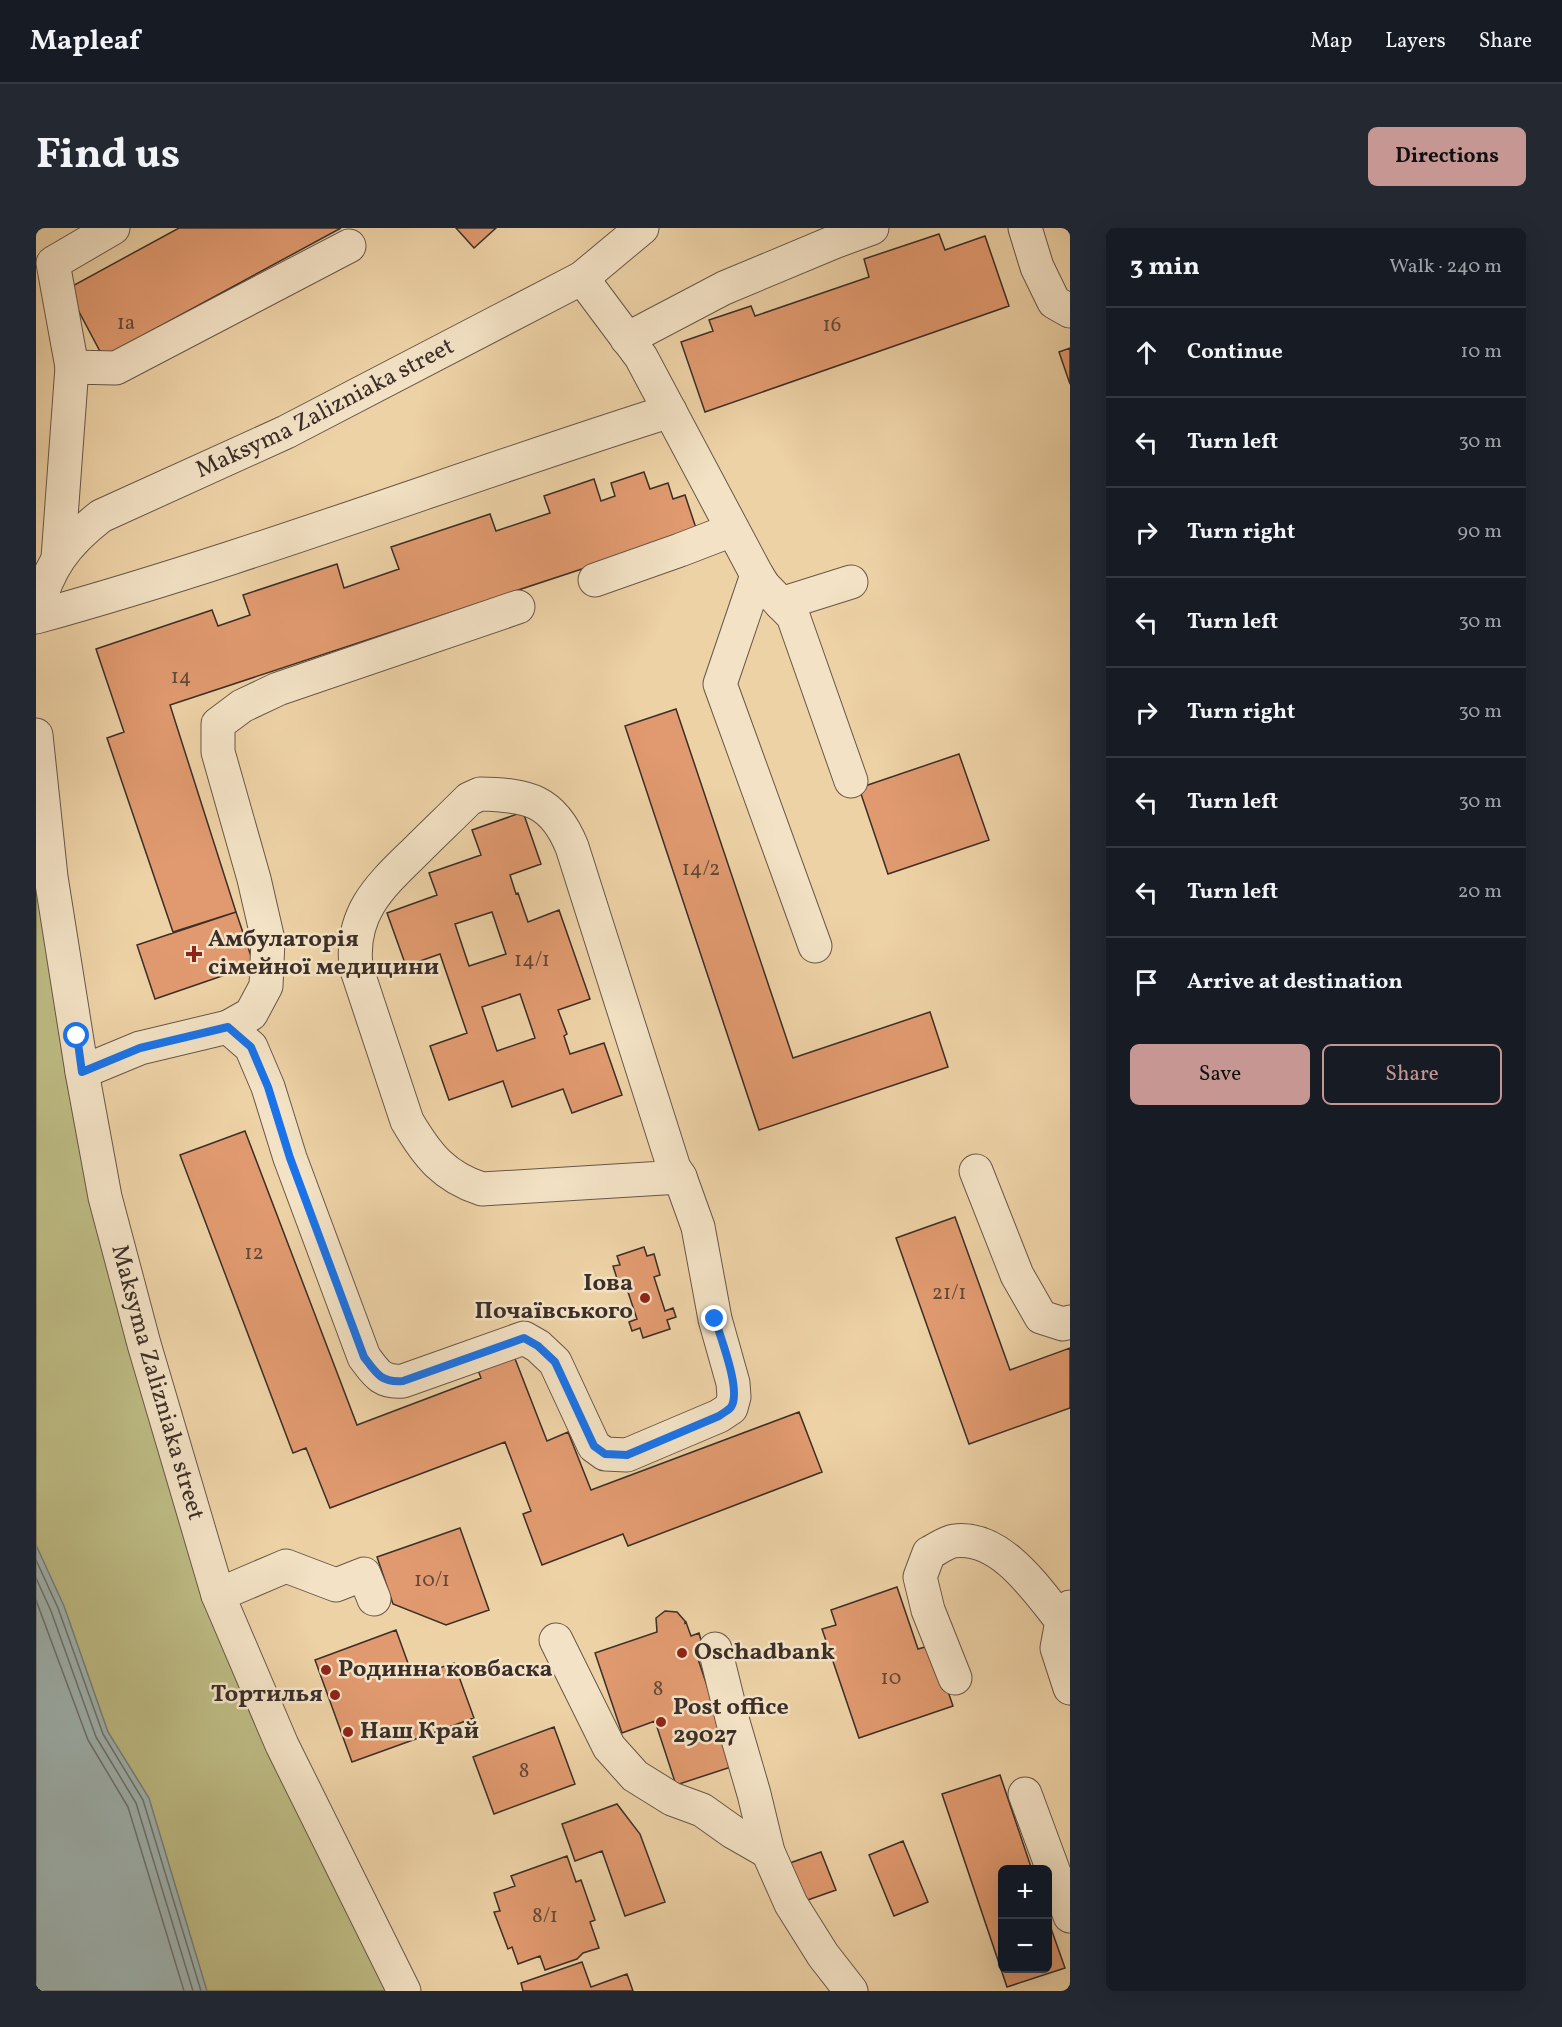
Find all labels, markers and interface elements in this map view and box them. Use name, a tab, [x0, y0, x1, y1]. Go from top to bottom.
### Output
text: Mapleaf	[30, 22, 140, 61]
text: Map	[1310, 27, 1352, 56]
text: Layers	[1385, 27, 1446, 56]
text: Share	[1479, 27, 1532, 56]
text: Find us	[36, 127, 180, 186]
button: Directions	[1368, 127, 1526, 186]
text: 3 min	[1130, 249, 1200, 285]
text: Walk · 240 m	[1389, 253, 1502, 281]
house number: 1а	[117, 309, 135, 338]
house number: 16	[823, 311, 841, 340]
street label: Maksyma Zalizniaka street	[190, 330, 461, 488]
icon: ahead	[1130, 336, 1163, 369]
text: Continue	[1187, 337, 1283, 368]
text: 10 m	[1461, 338, 1502, 366]
icon: left	[1130, 426, 1163, 459]
text: Turn left	[1187, 427, 1278, 458]
text: 30 m	[1458, 428, 1502, 456]
icon: right	[1130, 516, 1163, 549]
text: Turn right	[1187, 517, 1295, 548]
text: 90 m	[1458, 518, 1502, 546]
icon: left	[1130, 606, 1163, 639]
text: Turn left	[1187, 607, 1278, 638]
text: 30 m	[1458, 608, 1502, 636]
house number: 14	[171, 663, 191, 692]
icon: right	[1130, 696, 1163, 729]
text: Turn right	[1187, 697, 1295, 728]
text: 30 m	[1458, 698, 1502, 726]
icon: left	[1130, 786, 1163, 819]
text: Turn left	[1187, 787, 1278, 818]
text: 30 m	[1458, 788, 1502, 816]
house number: 14/2	[682, 855, 720, 884]
icon: left	[1130, 876, 1163, 909]
text: Turn left	[1187, 877, 1278, 908]
text: 20 m	[1458, 878, 1502, 906]
place label: Амбулаторія сімейної медицини	[208, 923, 439, 985]
marker: Амбулаторія сімейної медицини	[185, 945, 203, 963]
house number: 14/1	[514, 946, 550, 975]
icon: arrive	[1130, 966, 1163, 999]
text: Arrive at destination	[1187, 967, 1403, 998]
route start	[63, 1022, 89, 1048]
button: Save	[1130, 1044, 1310, 1105]
button: Share	[1322, 1044, 1502, 1105]
house number: 12	[244, 1239, 264, 1268]
street label: Maksyma Zalizniaka street	[101, 1241, 212, 1524]
place label: Іова Почаївського	[474, 1267, 633, 1329]
house number: 21/1	[932, 1279, 966, 1308]
marker: Іова Почаївського	[638, 1291, 652, 1305]
route end	[701, 1305, 727, 1331]
house number: 10/1	[414, 1566, 450, 1595]
place label: Oschadbank	[694, 1636, 836, 1670]
marker: Oschadbank	[675, 1646, 689, 1660]
place label: Родинна ковбаска	[338, 1653, 553, 1687]
marker: Родинна ковбаска	[319, 1663, 333, 1677]
house number: 10	[881, 1664, 901, 1693]
house number: 8	[653, 1675, 663, 1704]
place label: Тортилья	[211, 1678, 323, 1712]
marker: Тортилья	[328, 1688, 342, 1702]
place label: Post office 29027	[673, 1691, 789, 1753]
place label: Наш Край	[360, 1715, 479, 1749]
marker: Post office 29027	[654, 1715, 668, 1729]
marker: Наш Край	[341, 1725, 355, 1739]
house number: 8	[519, 1757, 529, 1786]
map controls	[998, 1865, 1052, 1973]
button: +	[998, 1865, 1052, 1919]
house number: 8/1	[532, 1902, 558, 1931]
button: −	[998, 1919, 1052, 1973]

